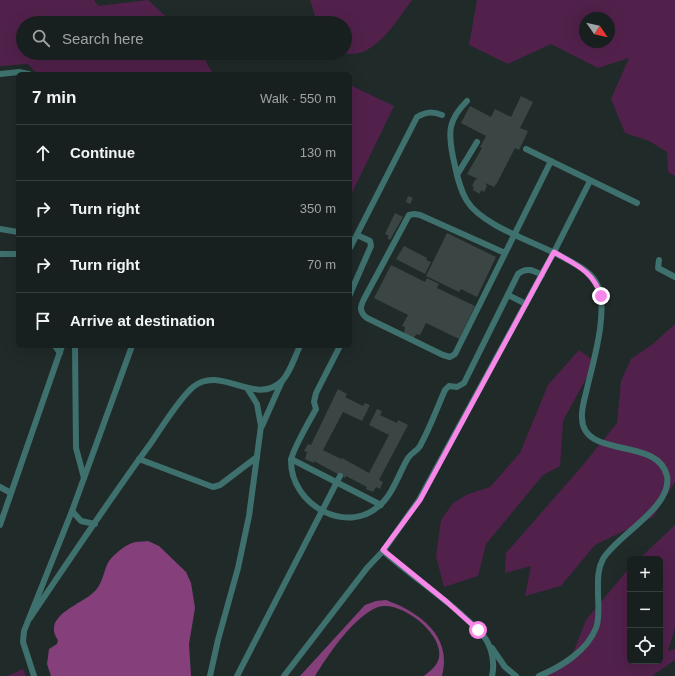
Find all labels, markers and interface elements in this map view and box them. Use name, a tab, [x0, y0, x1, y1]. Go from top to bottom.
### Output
north arrow	[579, 12, 615, 48]
search box	[16, 16, 352, 60]
icon: search	[30, 27, 52, 49]
text: Search here	[62, 30, 144, 47]
text: 7 min	[32, 88, 76, 107]
text: Walk · 550 m	[260, 91, 336, 106]
icon: ahead	[32, 142, 54, 164]
text: Continue	[70, 144, 135, 161]
text: 130 m	[300, 145, 336, 160]
icon: right	[32, 198, 54, 220]
text: Turn right	[70, 200, 140, 217]
text: 350 m	[300, 201, 336, 216]
icon: right	[32, 254, 54, 276]
text: Turn right	[70, 256, 140, 273]
text: 70 m	[307, 257, 336, 272]
route end	[592, 287, 610, 305]
icon: arrive	[32, 310, 54, 332]
text: Arrive at destination	[70, 312, 215, 329]
map controls	[627, 556, 663, 664]
button: +	[627, 556, 663, 592]
button: −	[627, 592, 663, 628]
route start	[469, 621, 487, 639]
button: locate	[627, 628, 663, 664]

